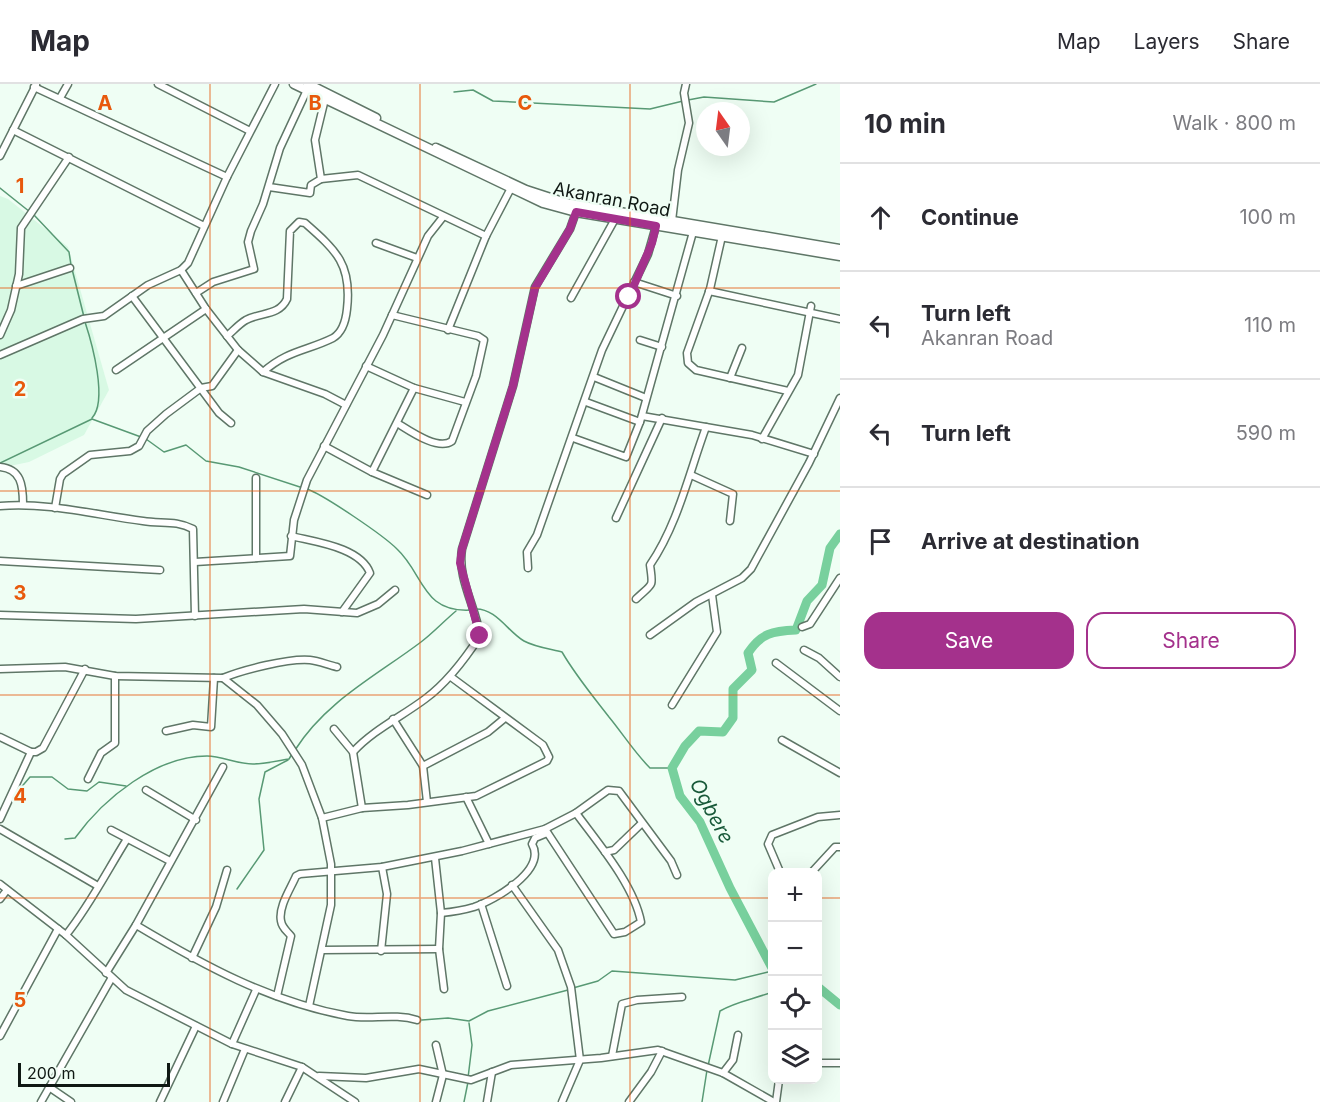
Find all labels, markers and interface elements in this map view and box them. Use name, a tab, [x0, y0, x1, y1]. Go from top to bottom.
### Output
text: Map	[30, 24, 90, 58]
text: Map	[1057, 29, 1101, 54]
text: Layers	[1134, 29, 1200, 54]
text: Share	[1233, 29, 1290, 54]
text: A	[98, 91, 113, 115]
text: B	[308, 91, 322, 115]
text: C	[518, 91, 532, 115]
north arrow	[696, 102, 750, 156]
text: 10 min	[864, 108, 946, 139]
text: Walk · 800 m	[1172, 111, 1296, 135]
text: 1	[16, 174, 24, 198]
street label: Akanran Road	[552, 177, 672, 221]
icon: ahead	[864, 201, 897, 234]
text: Continue	[921, 204, 1019, 230]
text: 100 m	[1239, 205, 1296, 229]
route start	[615, 283, 641, 309]
text: Turn left	[921, 300, 1011, 326]
icon: left	[864, 309, 897, 342]
text: 110 m	[1244, 313, 1296, 337]
text: Akanran Road	[921, 326, 1053, 350]
text: 2	[14, 377, 26, 401]
icon: left	[864, 417, 897, 450]
text: Turn left	[921, 420, 1011, 446]
text: 590 m	[1236, 421, 1296, 445]
icon: arrive	[864, 525, 897, 558]
text: Arrive at destination	[921, 528, 1140, 554]
text: 3	[14, 581, 26, 605]
button: Save	[864, 612, 1074, 669]
button: Share	[1086, 612, 1296, 669]
route end	[466, 622, 492, 648]
water label: Ogbere	[685, 774, 739, 848]
text: 4	[13, 784, 27, 808]
map controls	[768, 868, 822, 1084]
button: +	[768, 868, 822, 922]
button: −	[768, 922, 822, 976]
button: locate	[768, 976, 822, 1030]
text: 5	[14, 988, 26, 1012]
button: layers	[768, 1030, 822, 1084]
scale bar	[18, 1060, 170, 1088]
text: 200 m	[27, 1063, 75, 1083]

